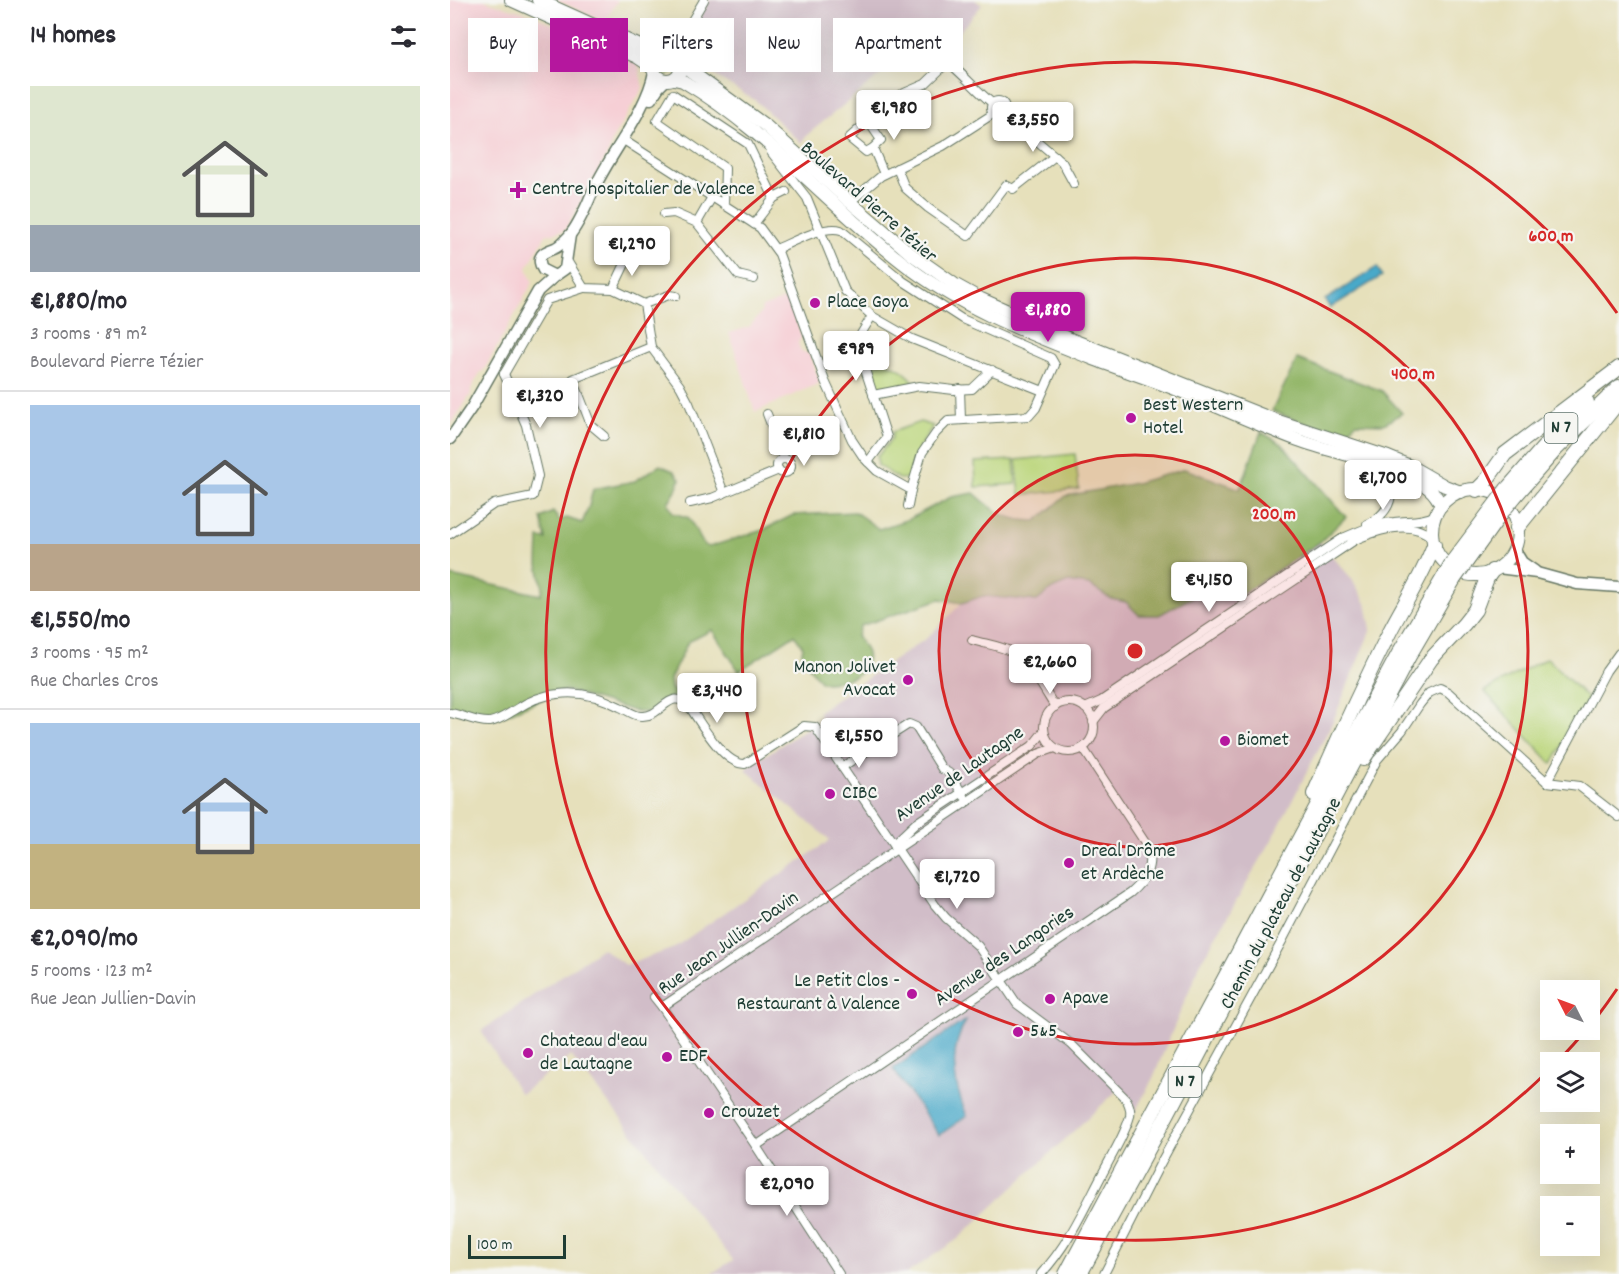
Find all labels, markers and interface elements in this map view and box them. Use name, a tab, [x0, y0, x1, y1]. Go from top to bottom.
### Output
text: 14 homes	[30, 18, 116, 55]
chip: Buy	[468, 18, 538, 72]
chip: Rent	[550, 18, 628, 72]
chip: Filters	[640, 18, 734, 72]
chip: New	[746, 18, 821, 72]
chip: Apartment	[833, 18, 963, 72]
icon: filters	[387, 20, 420, 53]
pin: €1,980	[845, 90, 943, 141]
text: €1,980	[870, 95, 918, 123]
pin: €3,550	[984, 102, 1082, 153]
text: €3,550	[1006, 107, 1060, 135]
icon: home	[171, 125, 279, 233]
street label: Boulevard Pierre Tézier	[793, 136, 943, 271]
place label: Centre hospitalier de Valence	[532, 176, 755, 204]
marker: Centre hospitalier de Valence	[509, 181, 527, 199]
text: 600 m	[1529, 225, 1573, 250]
pin: €1,290	[583, 226, 681, 277]
text: €1,290	[608, 231, 656, 259]
text: €1,880/mo	[30, 284, 127, 321]
place label: Place Goya	[827, 289, 909, 317]
pin: €1,880	[999, 292, 1097, 343]
marker: Place Goya	[808, 296, 822, 310]
text: €1,880	[1025, 297, 1071, 325]
text: 3 rooms · 89 m²	[30, 321, 147, 349]
pin: €989	[820, 331, 892, 382]
text: €989	[837, 336, 875, 364]
text: Boulevard Pierre Tézier	[30, 349, 204, 377]
text: 400 m	[1391, 363, 1435, 388]
pin: €1,320	[491, 378, 589, 429]
text: €1,320	[516, 383, 564, 411]
place label: Best Western Hotel	[1143, 392, 1243, 443]
marker: Best Western Hotel	[1124, 411, 1138, 425]
road number: N 7	[1544, 413, 1578, 443]
pin: €1,810	[755, 416, 853, 467]
text: €1,810	[783, 421, 825, 449]
icon: home	[171, 444, 279, 552]
pin: €1,700	[1334, 460, 1432, 511]
text: €1,700	[1359, 465, 1407, 493]
text: 200 m	[1252, 503, 1296, 528]
pin: €4,150	[1160, 562, 1258, 613]
text: €4,150	[1185, 567, 1233, 595]
text: €1,550/mo	[30, 603, 130, 640]
text: 3 rooms · 95 m²	[30, 640, 149, 668]
centre of rings	[1125, 641, 1145, 661]
pin: €2,660	[1001, 644, 1099, 695]
text: €2,660	[1023, 649, 1077, 677]
place label: Manon Jolivet Avocat	[794, 654, 896, 705]
text: Rue Charles Cros	[30, 668, 159, 696]
pin: €3,440	[668, 673, 766, 724]
marker: Manon Jolivet Avocat	[901, 673, 915, 687]
text: €3,440	[691, 678, 743, 706]
pin: €1,550	[810, 718, 908, 769]
street label: Avenue de Lautagne	[890, 720, 1030, 830]
text: €1,550	[835, 723, 883, 751]
place label: Biomet	[1237, 727, 1289, 755]
marker: Biomet	[1218, 734, 1232, 748]
icon: home	[171, 762, 279, 870]
place label: CIBC	[842, 780, 878, 808]
marker: CIBC	[823, 787, 837, 801]
street label: Chemin du plateau de Lautagne	[1214, 793, 1350, 1015]
place label: Dreal Drôme et Ardèche	[1081, 838, 1176, 889]
marker: Dreal Drôme et Ardèche	[1062, 856, 1076, 870]
pin: €1,720	[908, 859, 1006, 910]
text: €1,720	[934, 864, 980, 892]
street label: Rue Jean Jullien-Davin	[653, 885, 805, 1003]
street label: Avenue des Langories	[930, 900, 1080, 1014]
text: €2,090/mo	[30, 921, 138, 958]
text: 5 rooms · 123 m²	[30, 958, 153, 986]
place label: Le Petit Clos - Restaurant à Valence	[736, 968, 900, 1019]
north arrow	[1540, 980, 1600, 1040]
map controls	[1540, 980, 1600, 1256]
place label: Apave	[1062, 985, 1109, 1013]
text: Rue Jean Jullien-Davin	[30, 986, 196, 1014]
marker: Le Petit Clos - Restaurant à Valence	[905, 987, 919, 1001]
marker: Apave	[1043, 992, 1057, 1006]
place label: 5&5	[1030, 1018, 1057, 1046]
marker: 5&5	[1011, 1025, 1025, 1039]
place label: Chateau d'eau de Lautagne	[540, 1028, 647, 1079]
place label: EDF	[679, 1043, 707, 1071]
marker: Chateau d'eau de Lautagne	[521, 1046, 535, 1060]
marker: EDF	[660, 1050, 674, 1064]
button: layers	[1540, 1052, 1600, 1112]
road number: N 7	[1168, 1067, 1202, 1097]
place label: Crouzet	[721, 1099, 780, 1127]
marker: Crouzet	[702, 1106, 716, 1120]
button: +	[1540, 1124, 1600, 1184]
pin: €2,090	[738, 1166, 836, 1217]
text: €2,090	[760, 1171, 814, 1199]
button: −	[1540, 1196, 1600, 1256]
scale bar	[468, 1232, 566, 1260]
text: 100 m	[477, 1234, 513, 1257]

